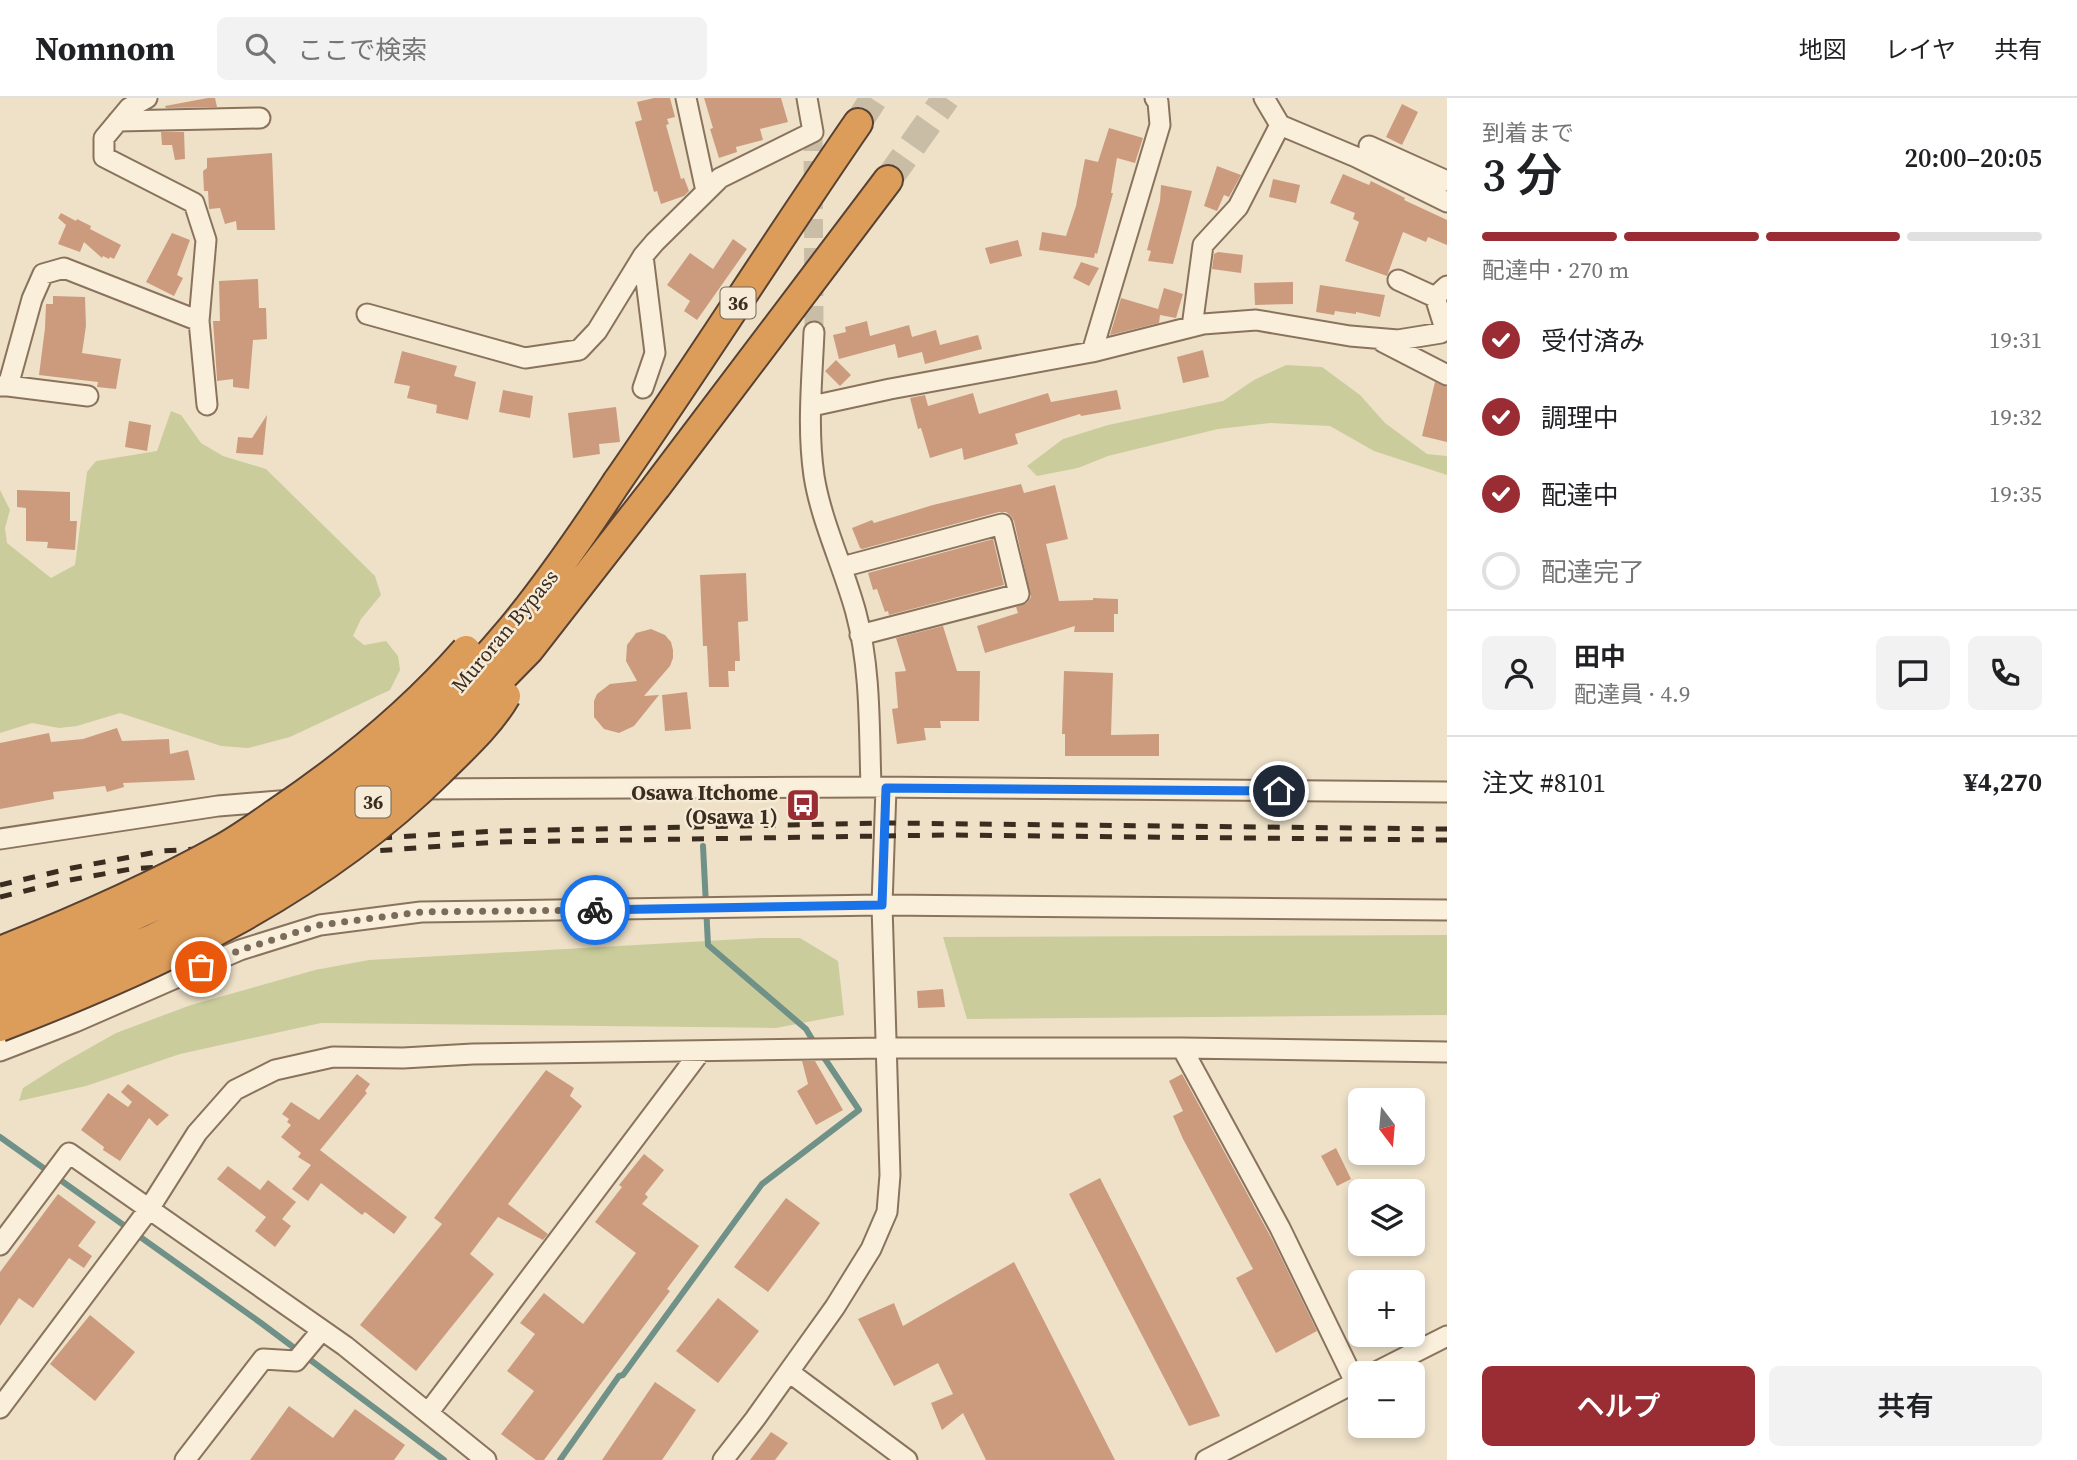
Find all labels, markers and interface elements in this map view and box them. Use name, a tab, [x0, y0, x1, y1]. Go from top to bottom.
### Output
search box	[217, 17, 707, 80]
text: Nomnom	[35, 26, 175, 71]
icon: search	[241, 29, 279, 67]
text: ここで検索	[297, 32, 427, 68]
text: 地図	[1799, 33, 1847, 66]
text: レイヤ	[1885, 33, 1956, 66]
text: 共有	[1994, 33, 2042, 66]
text: 到着まで	[1482, 117, 1574, 149]
text: 20:00–20:05	[1905, 140, 2042, 176]
text: 3 分	[1482, 143, 1562, 206]
text: 配達中 · 270 m	[1482, 254, 1629, 286]
road number: 36	[720, 288, 756, 318]
icon: check	[1482, 321, 1520, 359]
text: 受付済み	[1541, 323, 1645, 359]
text: 19:31	[1989, 324, 2042, 356]
icon: check	[1482, 398, 1520, 436]
text: 調理中	[1541, 400, 1619, 436]
text: 19:32	[1989, 401, 2042, 433]
icon: check	[1482, 475, 1520, 513]
text: 配達中	[1541, 477, 1619, 513]
text: 19:35	[1989, 478, 2042, 510]
text: 配達完了	[1541, 554, 1645, 590]
street label: Muroran Bypass	[444, 563, 565, 698]
button: person	[1482, 636, 1556, 710]
button: chat	[1876, 636, 1950, 710]
button: phone	[1968, 636, 2042, 710]
text: 田中	[1574, 639, 1626, 675]
text: 配達員 · 4.9	[1574, 678, 1691, 710]
pin	[1249, 761, 1309, 821]
text: ¥4,270	[1964, 764, 2042, 800]
text: 注文 #8101	[1482, 765, 1606, 801]
icon: home	[1260, 772, 1298, 810]
place label: Osawa Itchome (Osawa 1)	[631, 778, 778, 831]
road number: 36	[356, 786, 390, 818]
bus stop icon: Osawa Itchome (Osawa 1)	[784, 786, 822, 824]
courier	[560, 875, 630, 945]
icon: bike	[576, 891, 614, 929]
pin	[171, 937, 231, 997]
icon: bag	[182, 948, 220, 986]
north arrow	[1348, 1088, 1424, 1166]
map controls	[1348, 1088, 1425, 1438]
button: layers	[1348, 1179, 1425, 1256]
button: +	[1348, 1270, 1425, 1347]
button: −	[1348, 1361, 1425, 1438]
button: ヘルプ	[1482, 1366, 1755, 1446]
button: 共有	[1769, 1366, 2042, 1446]

